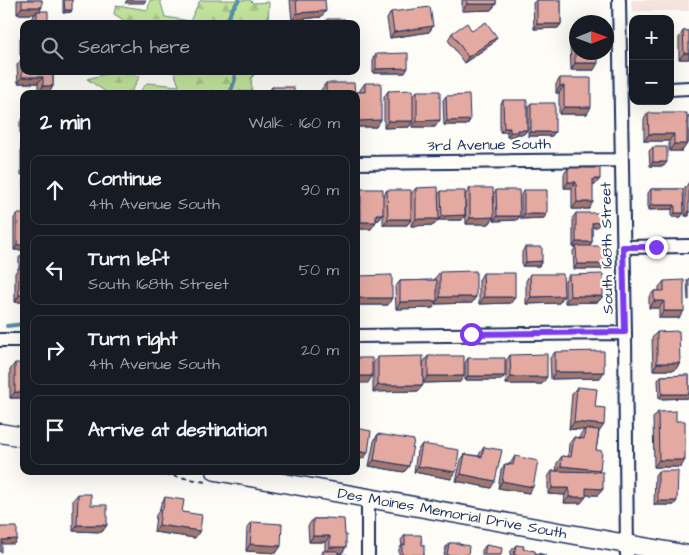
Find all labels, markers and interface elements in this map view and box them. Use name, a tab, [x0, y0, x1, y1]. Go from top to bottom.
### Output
north arrow	[569, 15, 614, 60]
map controls	[629, 15, 674, 105]
button: +	[629, 15, 674, 60]
search box	[20, 20, 360, 75]
icon: search	[38, 34, 66, 62]
text: Search here	[78, 34, 190, 61]
button: −	[629, 60, 674, 105]
text: 2 min	[40, 108, 90, 137]
text: Walk · 160 m	[248, 112, 340, 134]
street label: 3rd Avenue South	[427, 133, 552, 157]
text: Continue	[88, 166, 162, 193]
icon: ahead	[41, 176, 69, 204]
text: 90 m	[301, 179, 339, 201]
street label: South 168th Street	[595, 182, 619, 314]
text: 4th Avenue South	[88, 193, 220, 215]
route end	[645, 236, 668, 259]
text: Turn left	[88, 246, 169, 273]
icon: left	[41, 256, 69, 284]
text: 50 m	[299, 259, 339, 281]
text: South 168th Street	[88, 273, 229, 295]
route start	[460, 323, 483, 346]
text: Turn right	[88, 326, 177, 353]
icon: right	[41, 336, 69, 364]
text: 20 m	[301, 339, 339, 361]
text: 4th Avenue South	[88, 353, 220, 375]
icon: arrive	[41, 416, 69, 444]
text: Arrive at destination	[88, 417, 267, 444]
street label: Des Moines Memorial Drive South	[336, 482, 569, 544]

